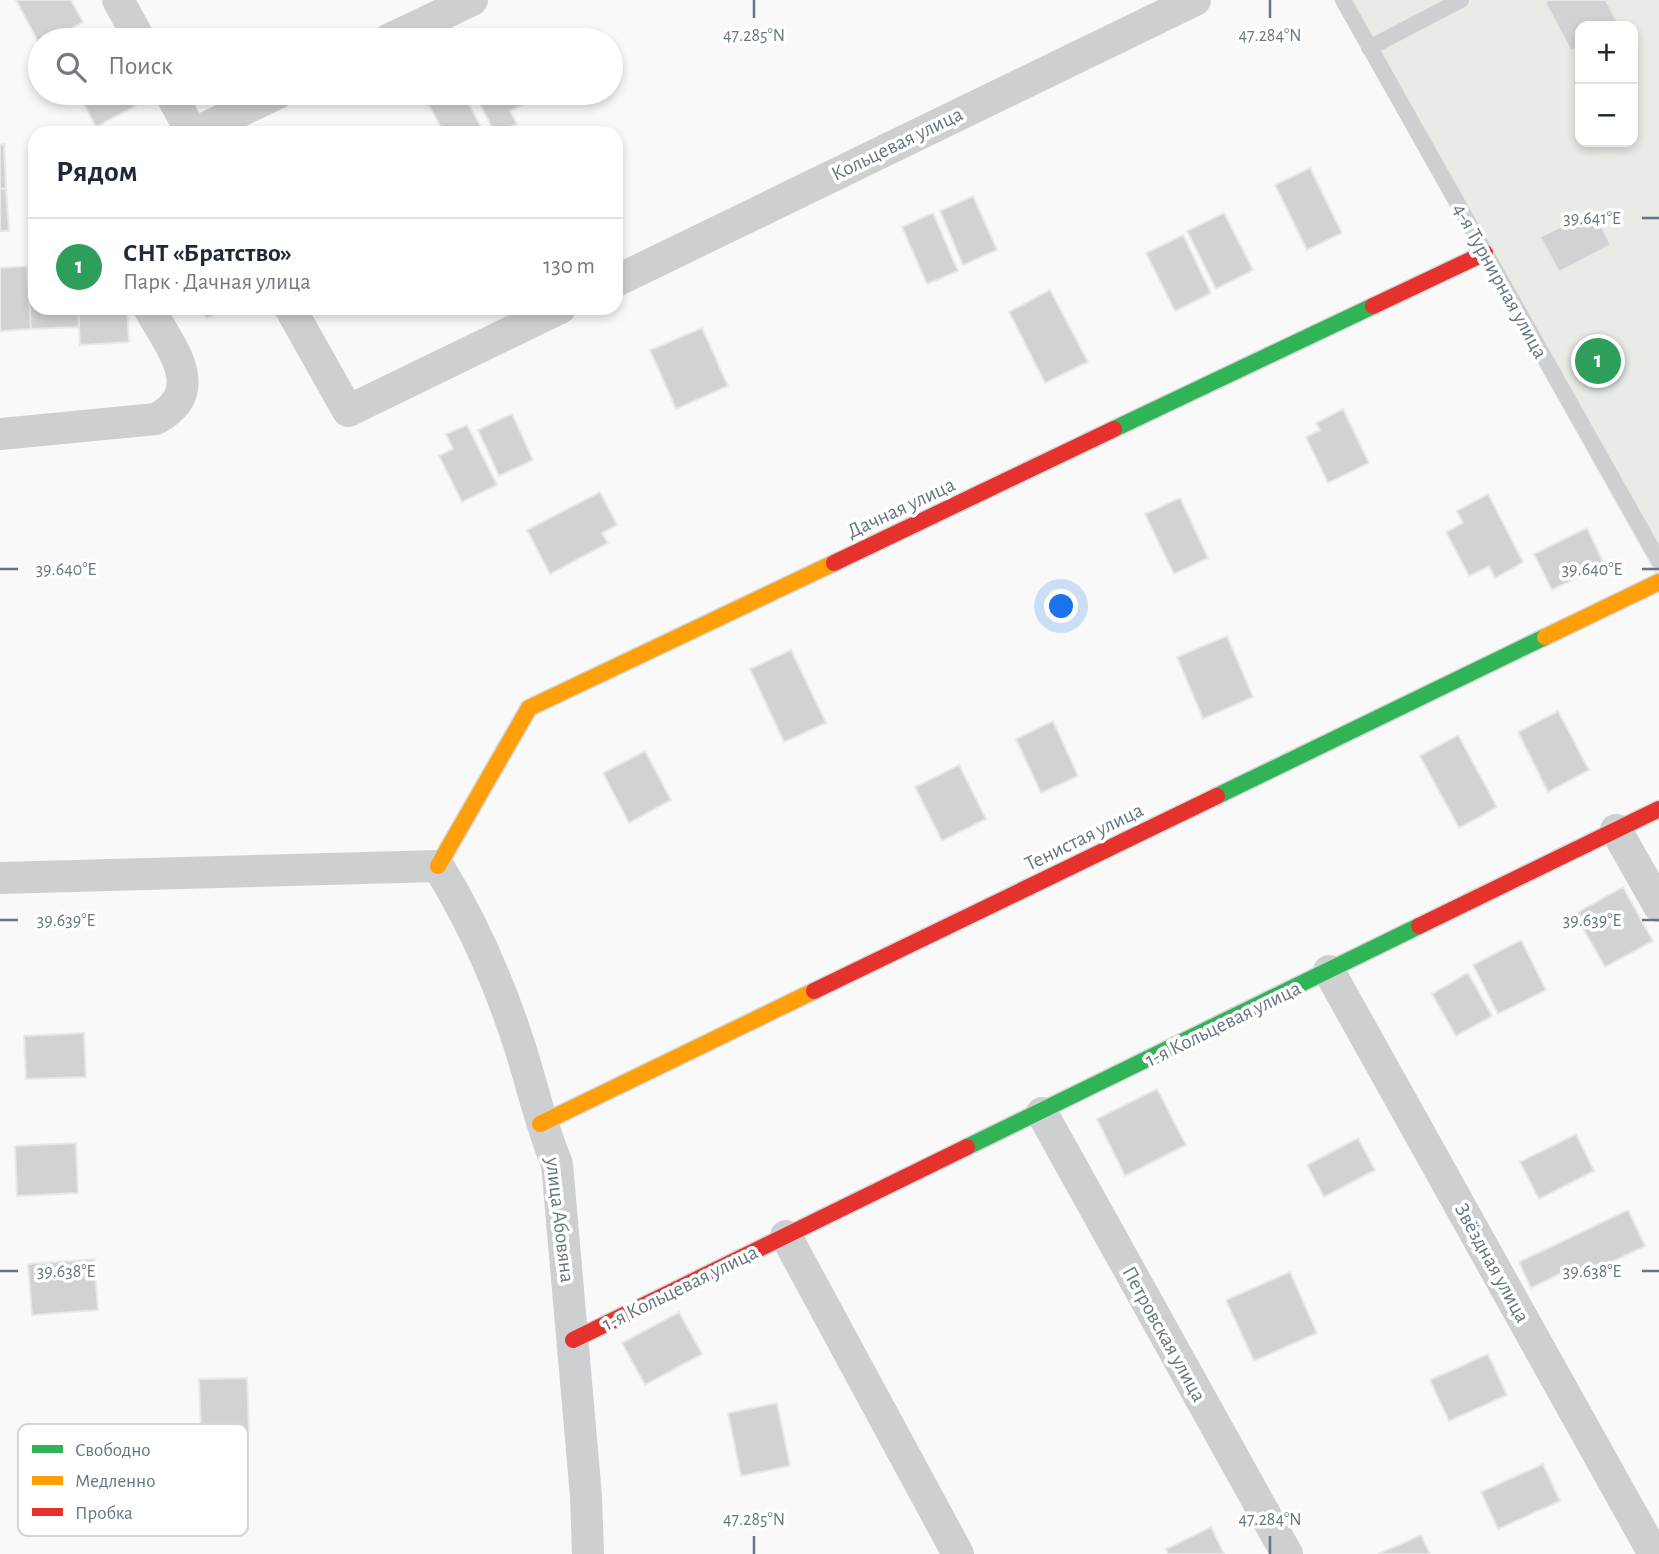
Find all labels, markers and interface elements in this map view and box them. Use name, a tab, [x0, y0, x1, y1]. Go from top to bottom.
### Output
map controls	[1575, 21, 1638, 147]
button: +	[1575, 21, 1638, 84]
text: 47.285°N	[723, 27, 785, 45]
text: 47.284°N	[1238, 27, 1302, 45]
search box	[28, 28, 623, 105]
icon: search	[52, 48, 90, 86]
text: Поиск	[108, 53, 173, 79]
button: −	[1575, 84, 1638, 147]
street label: Кольцевая улица	[828, 103, 966, 185]
text: Рядом	[56, 157, 138, 187]
street label: 4-я Турнирная улица	[1449, 200, 1552, 363]
text: 39.641°E	[1563, 210, 1621, 228]
text: СНТ «Братство»	[123, 240, 292, 266]
text: 1	[75, 255, 83, 278]
text: 130 m	[543, 255, 595, 278]
text: Парк · Дачная улица	[123, 271, 311, 294]
pin: 1	[1575, 335, 1621, 387]
street label: Дачная улица	[844, 474, 959, 542]
text: 39.640°E	[36, 561, 97, 579]
text: 39.640°E	[1562, 561, 1623, 579]
your location	[1044, 589, 1078, 623]
street label: Тенистая улица	[1021, 799, 1147, 875]
text: 39.639°E	[37, 912, 95, 930]
text: 39.639°E	[1563, 912, 1621, 930]
street label: 1-я Кольцевая улица	[1142, 977, 1304, 1071]
street label: улица Абовяна	[542, 1155, 578, 1284]
street label: Звёздная улица	[1451, 1200, 1534, 1326]
street label: 1-я Кольцевая улица	[599, 1241, 761, 1335]
text: 39.638°E	[37, 1263, 96, 1281]
street label: Петровская улица	[1118, 1263, 1210, 1406]
text: 39.638°E	[1563, 1263, 1622, 1281]
legend	[18, 1424, 248, 1536]
text: Свободно	[75, 1441, 151, 1460]
text: Медленно	[75, 1472, 155, 1491]
text: Пробка	[75, 1504, 133, 1523]
text: 47.285°N	[723, 1511, 785, 1529]
text: 47.284°N	[1238, 1511, 1302, 1529]

